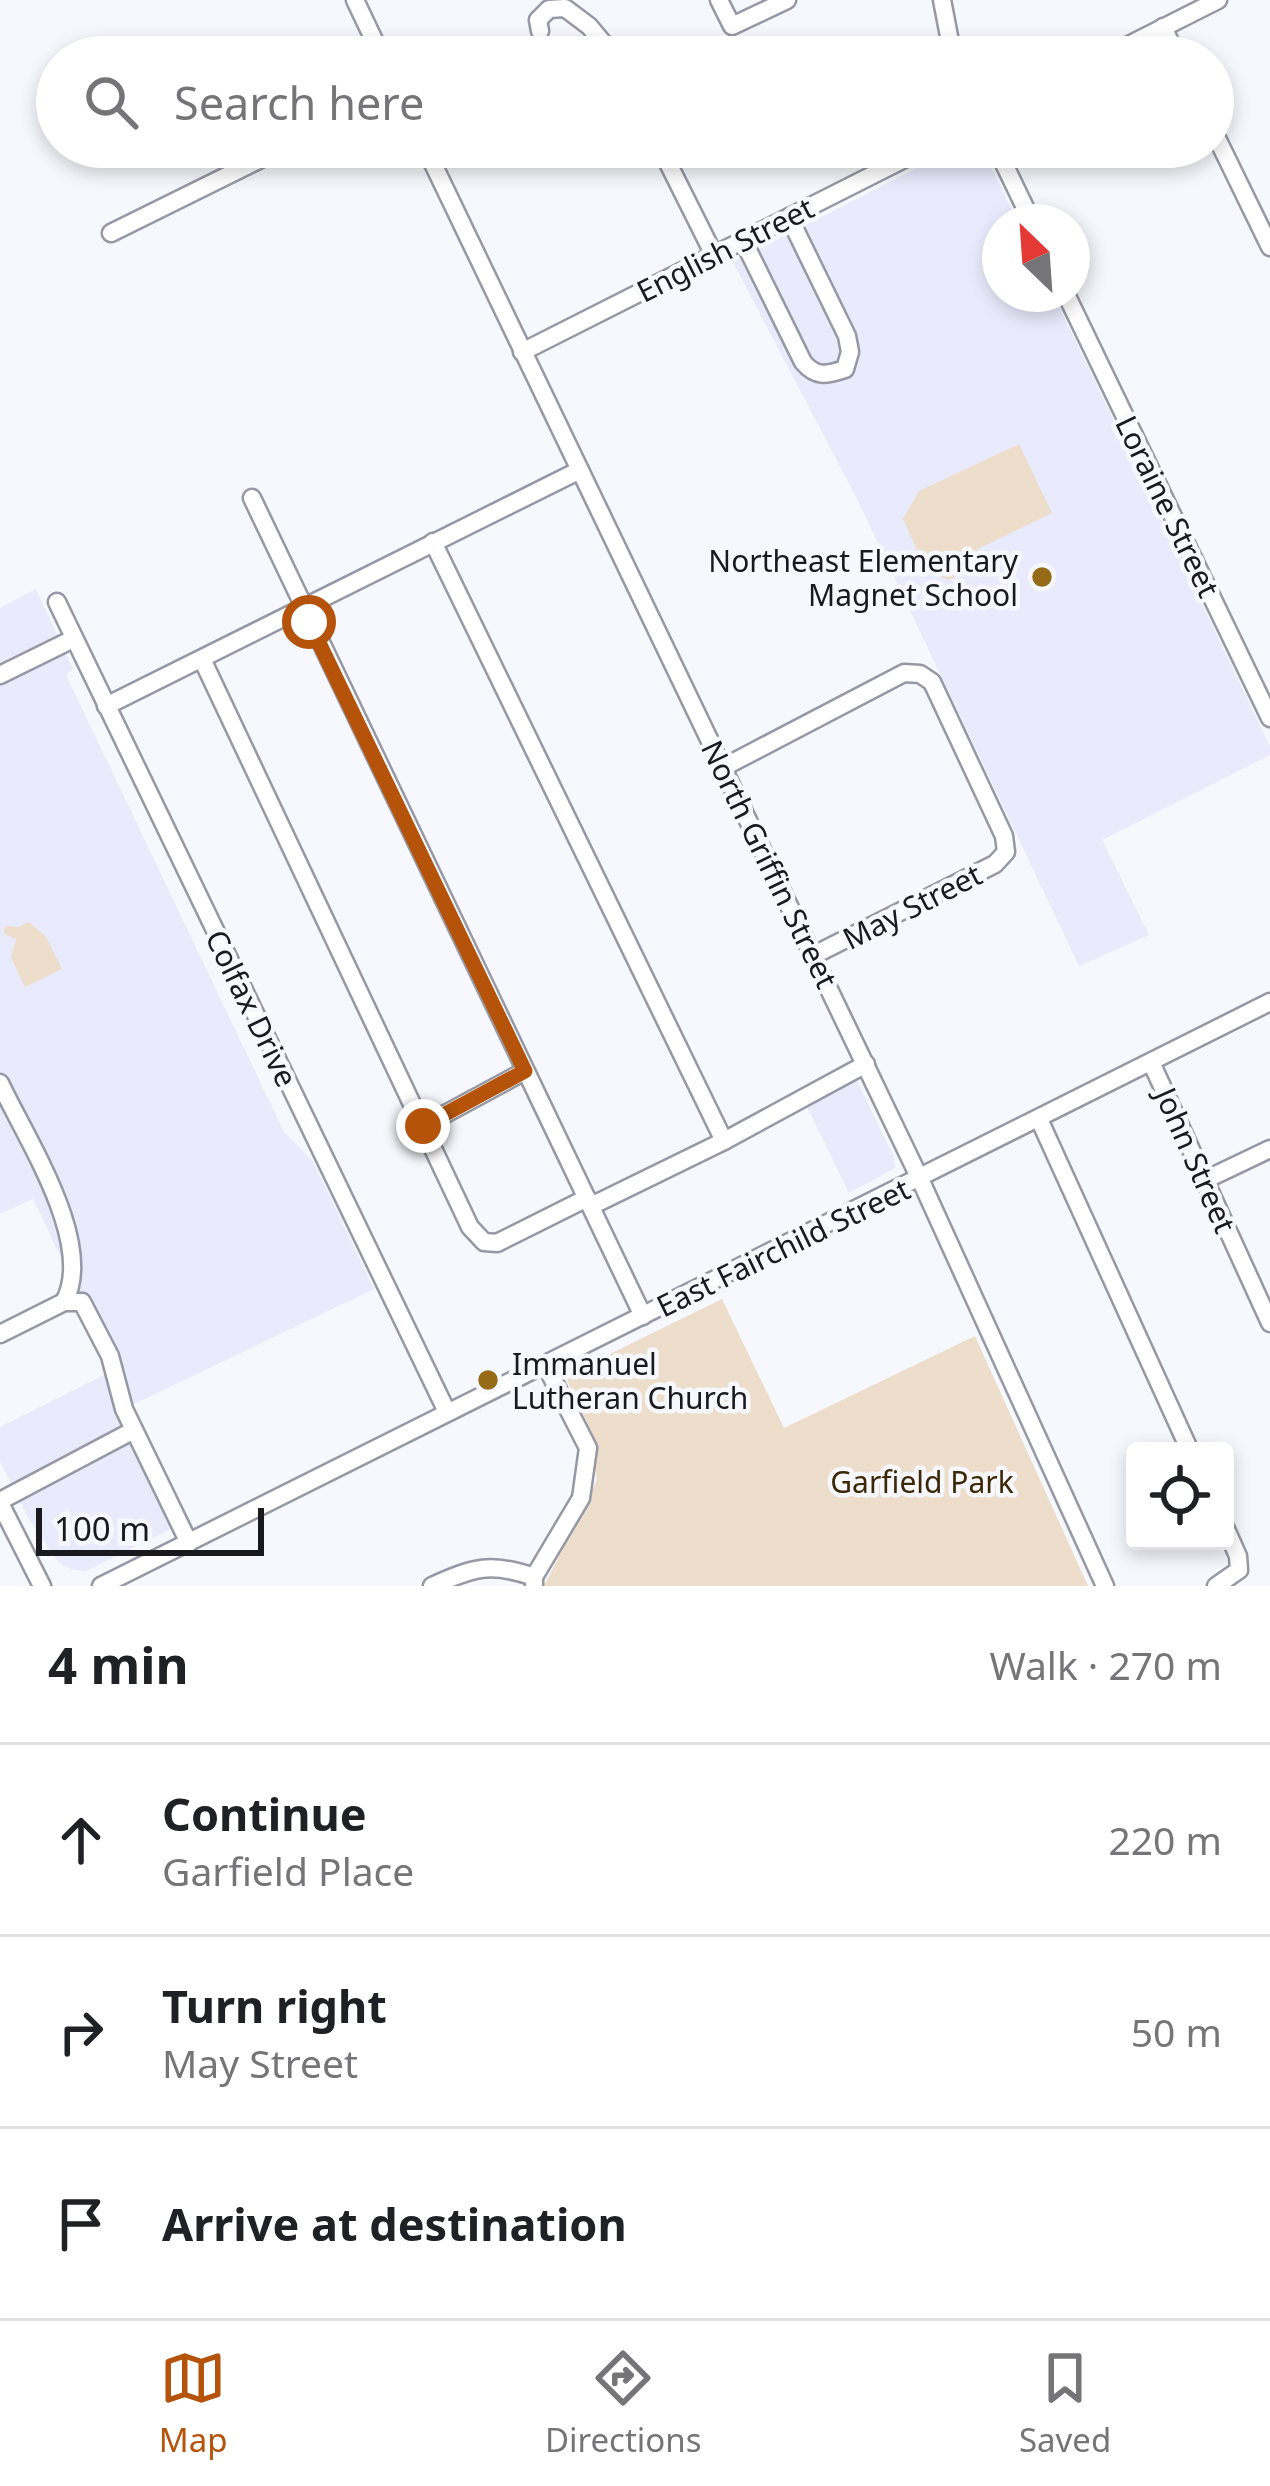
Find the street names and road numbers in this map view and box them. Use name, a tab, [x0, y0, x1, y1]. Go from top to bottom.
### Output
street label: English Street	[629, 187, 821, 311]
street label: Loraine Street	[1106, 408, 1230, 604]
street label: North Griffin Street	[692, 733, 848, 995]
street label: May Street	[835, 853, 989, 959]
street label: Colfax Drive	[196, 923, 308, 1093]
street label: John Street	[1145, 1078, 1246, 1239]
street label: East Fairchild Street	[650, 1168, 917, 1326]

